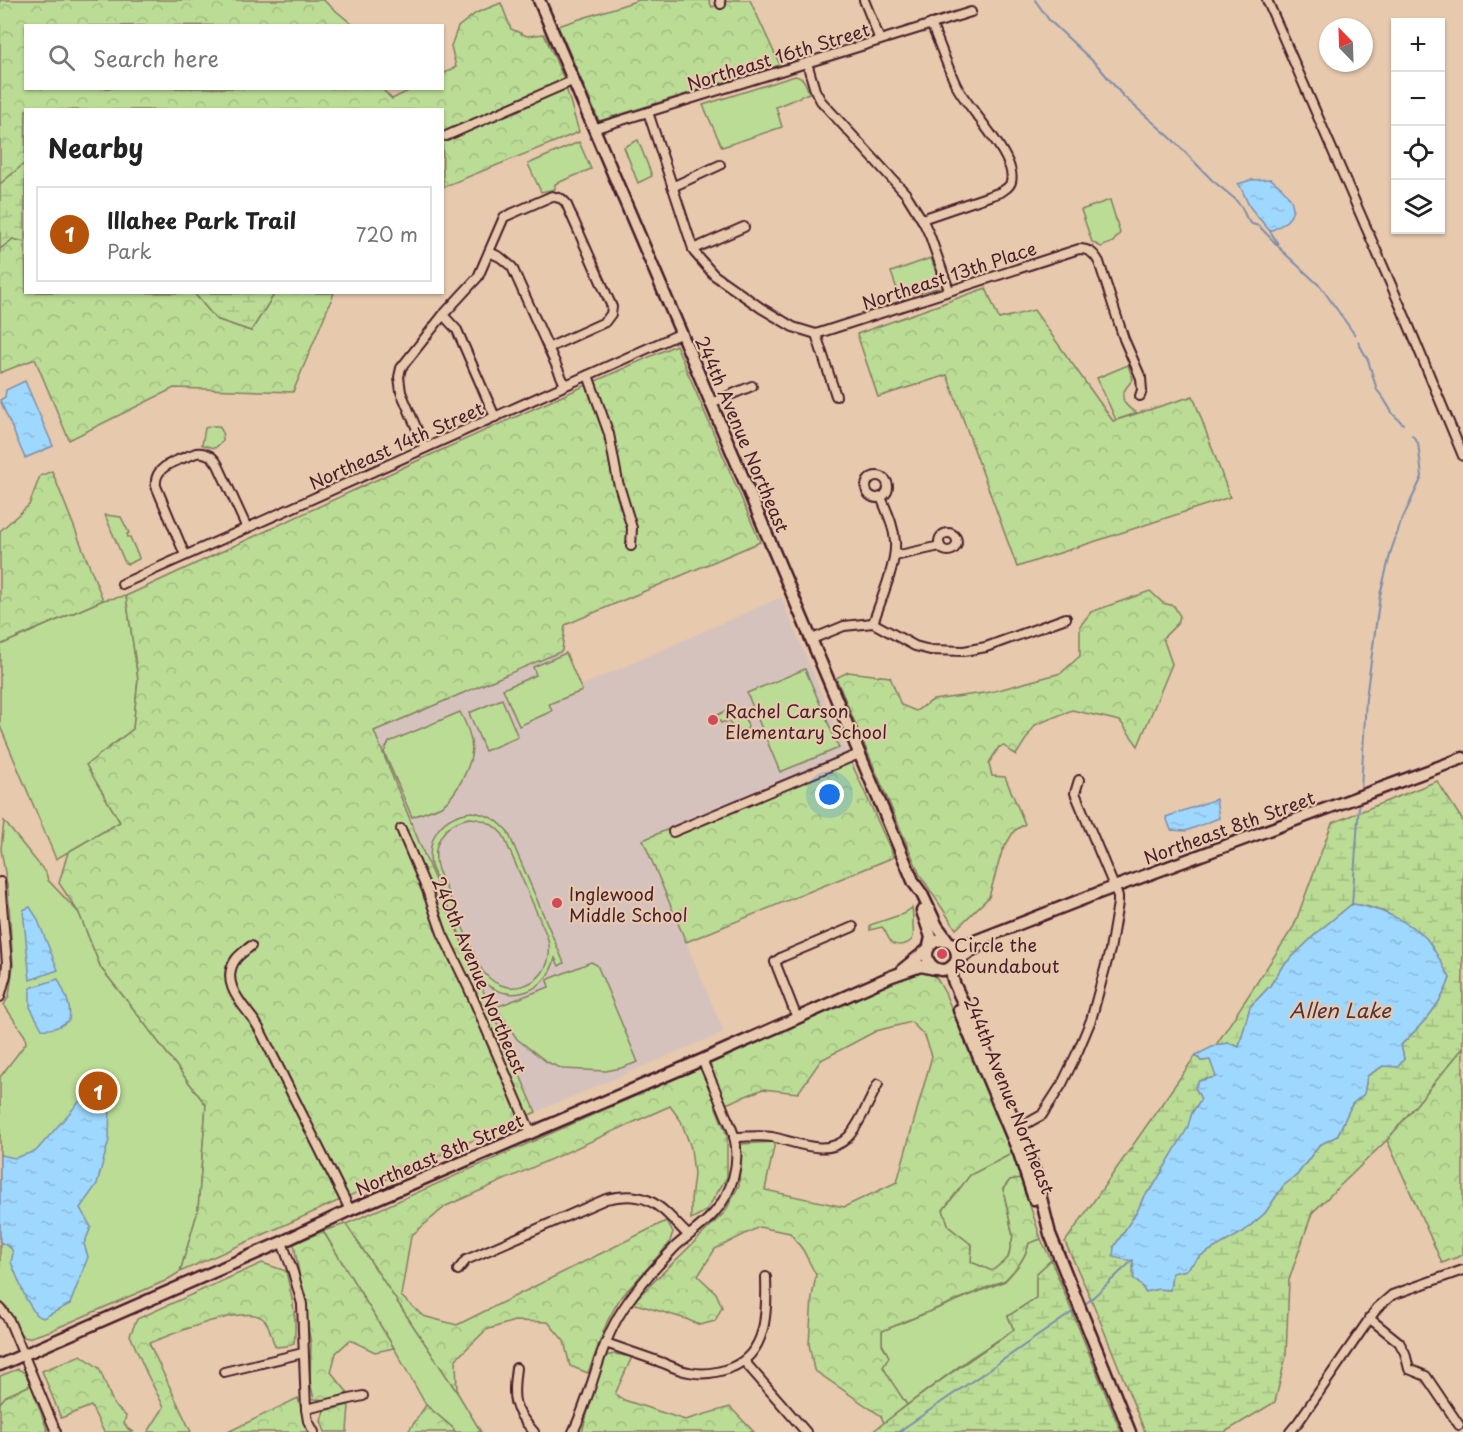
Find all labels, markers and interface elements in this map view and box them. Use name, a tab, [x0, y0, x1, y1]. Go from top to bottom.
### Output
street label: Northeast 16th Street	[683, 15, 873, 97]
north arrow	[1319, 18, 1373, 72]
map controls	[1391, 18, 1445, 234]
button: +	[1391, 18, 1445, 72]
search box	[24, 24, 444, 90]
icon: search	[45, 41, 78, 74]
text: Search here	[93, 41, 219, 74]
button: −	[1391, 72, 1445, 126]
button: locate	[1391, 126, 1445, 180]
text: Nearby	[48, 128, 143, 167]
button: layers	[1391, 180, 1445, 234]
text: Illahee Park Trail	[107, 203, 296, 236]
text: 1	[65, 219, 74, 249]
text: 720 m	[356, 219, 418, 249]
street label: Northeast 13th Place	[858, 234, 1040, 316]
text: Park	[107, 236, 152, 266]
street label: 244th Avenue Northeast	[689, 332, 797, 536]
street label: Northeast 14th Street	[304, 394, 488, 496]
place label: Rachel Carson Elementary School	[725, 697, 887, 745]
marker: Rachel Carson Elementary School	[706, 713, 720, 727]
your location	[815, 780, 844, 809]
street label: Northeast 8th Street	[1140, 783, 1318, 871]
street label: 240th Avenue Northeast	[426, 872, 534, 1078]
place label: Inglewood Middle School	[569, 880, 688, 928]
marker: Inglewood Middle School	[550, 896, 564, 910]
place label: Circle the Roundabout	[954, 931, 1059, 979]
marker: Circle the Roundabout	[935, 947, 949, 961]
street label: 244th Avenue Northeast	[958, 992, 1062, 1198]
water label: Allen Lake	[1289, 995, 1392, 1025]
pin: 1	[78, 1068, 118, 1114]
street label: Northeast 8th Street	[351, 1106, 527, 1202]

